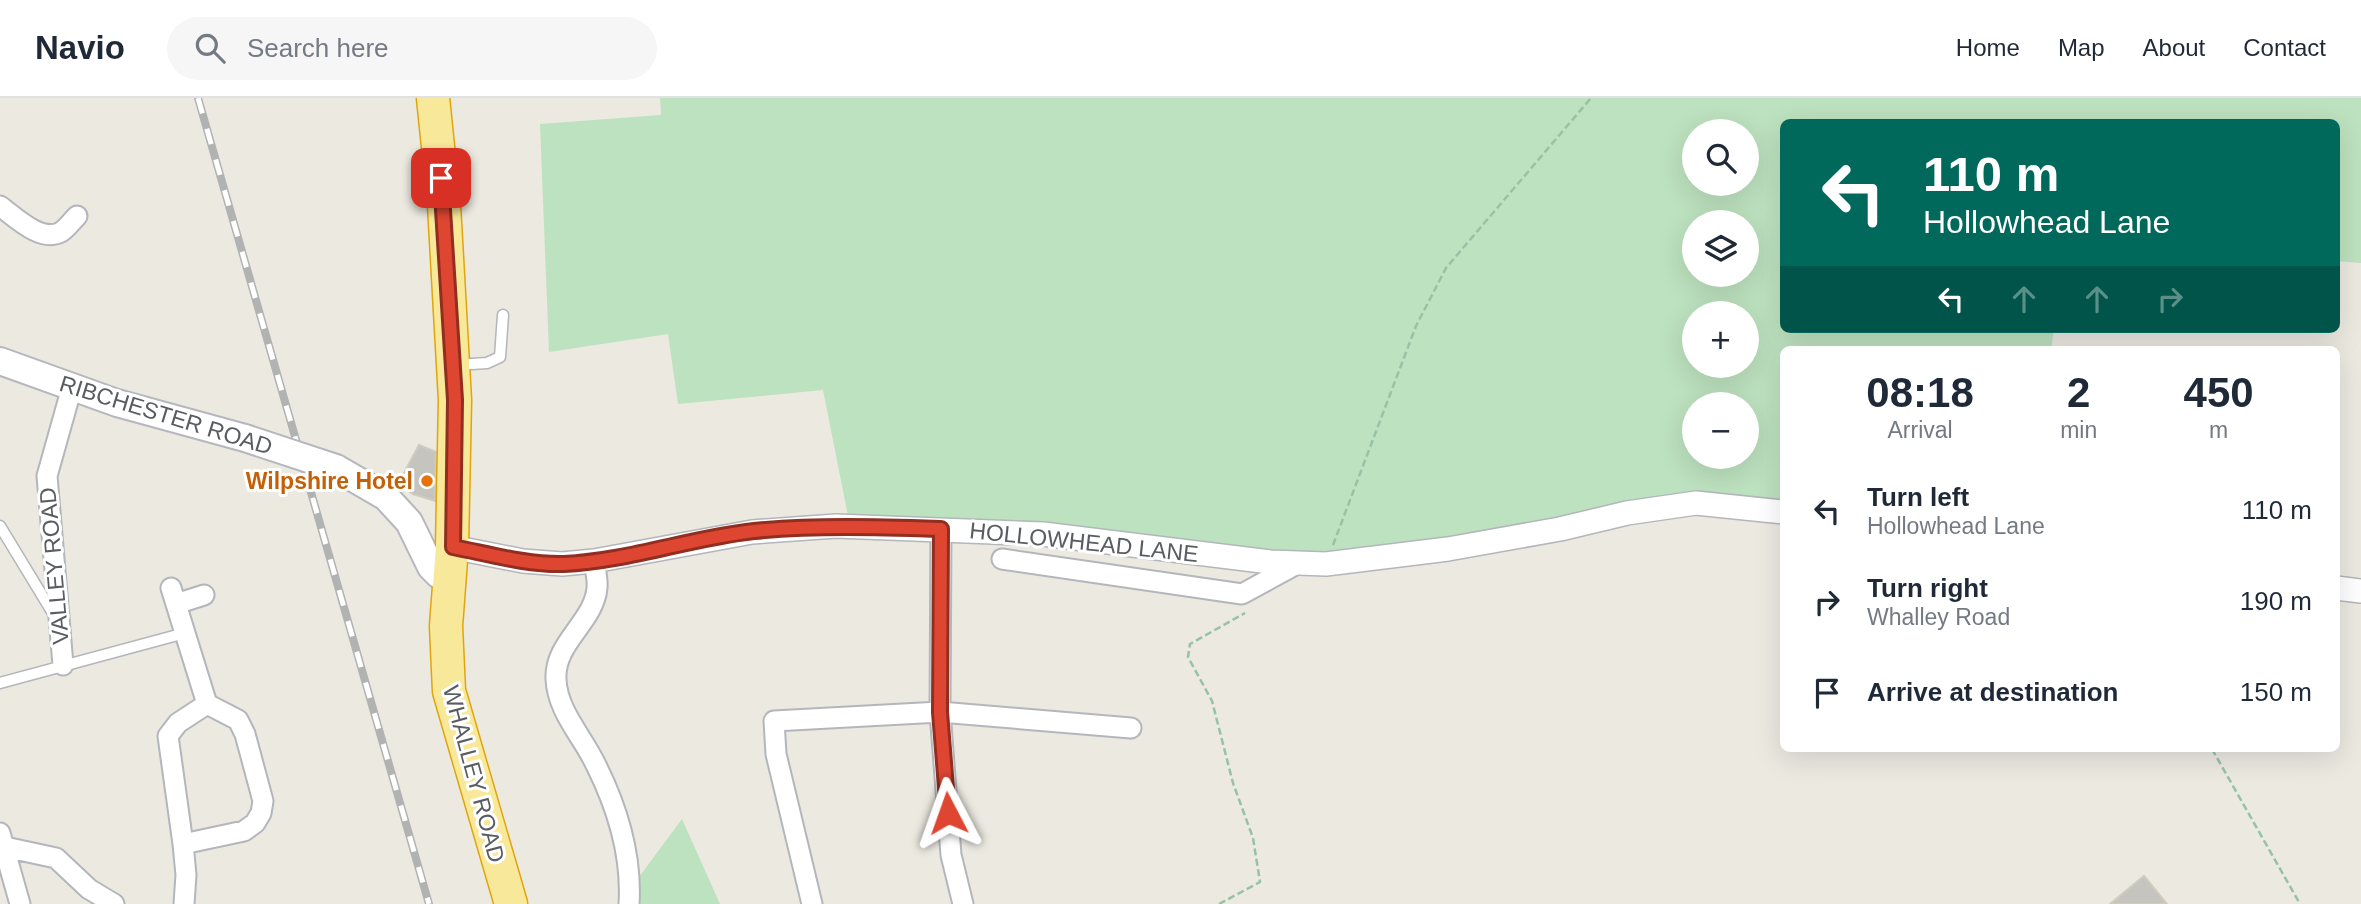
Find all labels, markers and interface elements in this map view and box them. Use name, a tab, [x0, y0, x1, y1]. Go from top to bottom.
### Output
search box	[167, 17, 657, 80]
text: Navio	[35, 29, 125, 66]
icon: search	[191, 29, 229, 67]
text: Search here	[247, 33, 389, 63]
text: Home	[1956, 34, 2020, 61]
text: Map	[2058, 34, 2105, 61]
text: About	[2143, 34, 2205, 61]
text: Contact	[2243, 34, 2326, 61]
map controls	[1682, 119, 1759, 469]
button: search	[1682, 119, 1759, 196]
icon: left	[1808, 147, 1899, 238]
text: 110 m	[1923, 147, 2059, 201]
pin	[411, 148, 471, 208]
icon: arrive	[422, 159, 460, 197]
text: Hollowhead Lane	[1923, 204, 2170, 240]
button: layers	[1682, 210, 1759, 287]
icon: left	[1932, 280, 1970, 318]
icon: ahead	[2005, 280, 2043, 318]
icon: ahead	[2078, 280, 2116, 318]
icon: right	[2151, 280, 2189, 318]
button: +	[1682, 301, 1759, 378]
text: 08:18	[1866, 369, 1974, 416]
text: 2	[2067, 369, 2090, 416]
text: 450	[2184, 369, 2254, 416]
street label: RIBCHESTER ROAD	[56, 370, 276, 460]
button: −	[1682, 392, 1759, 469]
text: Arrival	[1887, 417, 1953, 443]
text: min	[2060, 417, 2097, 443]
text: m	[2209, 417, 2228, 443]
place label: Wilpshire Hotel	[246, 468, 413, 494]
marker: Wilpshire Hotel	[419, 473, 435, 489]
text: Turn left	[1867, 482, 1969, 512]
street label: VALLEY ROAD	[34, 486, 74, 646]
icon: left	[1808, 492, 1846, 530]
text: 110 m	[2242, 495, 2312, 525]
text: Hollowhead Lane	[1867, 513, 2045, 539]
street label: HOLLOWHEAD LANE	[968, 517, 1200, 567]
text: Turn right	[1867, 573, 1988, 603]
icon: right	[1808, 583, 1846, 621]
text: 190 m	[2240, 586, 2312, 616]
text: Whalley Road	[1867, 604, 2010, 630]
icon: arrive	[1808, 674, 1846, 712]
text: Arrive at destination	[1867, 677, 2118, 707]
text: 150 m	[2240, 677, 2312, 707]
street label: WHALLEY ROAD	[438, 683, 510, 865]
position arrow	[911, 776, 985, 850]

